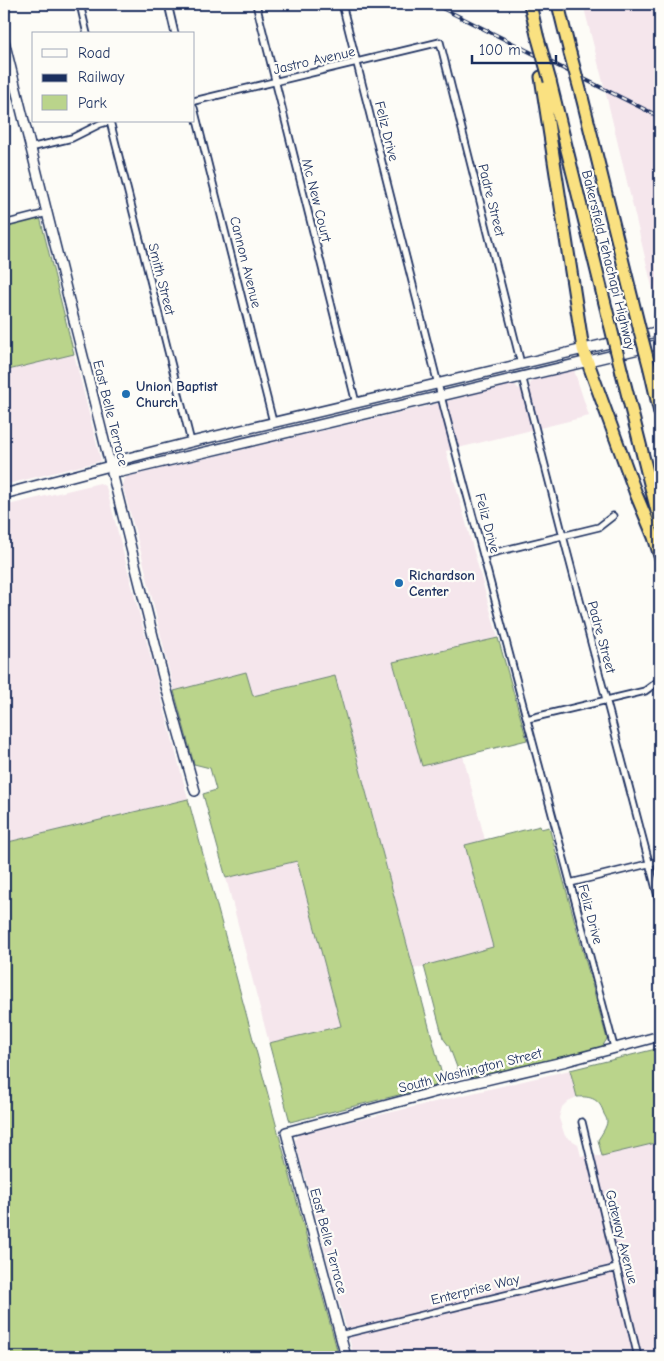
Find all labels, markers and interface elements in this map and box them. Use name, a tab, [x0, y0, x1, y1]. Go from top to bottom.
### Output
legend	[32, 32, 195, 122]
scale bar	[472, 32, 555, 64]
text: 100 m	[479, 41, 521, 59]
street label: Jastro Avenue	[272, 43, 357, 78]
text: Road	[78, 44, 110, 62]
text: Railway	[78, 68, 125, 86]
text: Park	[78, 94, 107, 112]
street label: Feliz Drive	[371, 99, 402, 163]
street label: Mc New Court	[298, 157, 335, 244]
street label: Padre Street	[474, 162, 509, 239]
street label: Bakersfield Tehachapi Highway	[578, 168, 639, 352]
street label: Cannon Avenue	[226, 215, 265, 310]
street label: Smith Street	[144, 241, 179, 318]
street label: East Belle Terrace	[89, 358, 132, 468]
place label: Union Baptist Church	[136, 378, 218, 411]
marker: Union Baptist Church	[120, 388, 132, 400]
street label: Feliz Drive	[471, 491, 504, 555]
place label: Richardson Center	[409, 567, 475, 600]
marker: Richardson Center	[393, 577, 405, 589]
street label: Padre Street	[584, 599, 620, 676]
street label: Feliz Drive	[574, 882, 607, 946]
street label: South Washington Street	[397, 1044, 544, 1097]
street label: East Belle Terrace	[306, 1186, 351, 1296]
street label: Gateway Avenue	[602, 1188, 641, 1286]
street label: Enterprise Way	[429, 1270, 522, 1309]

